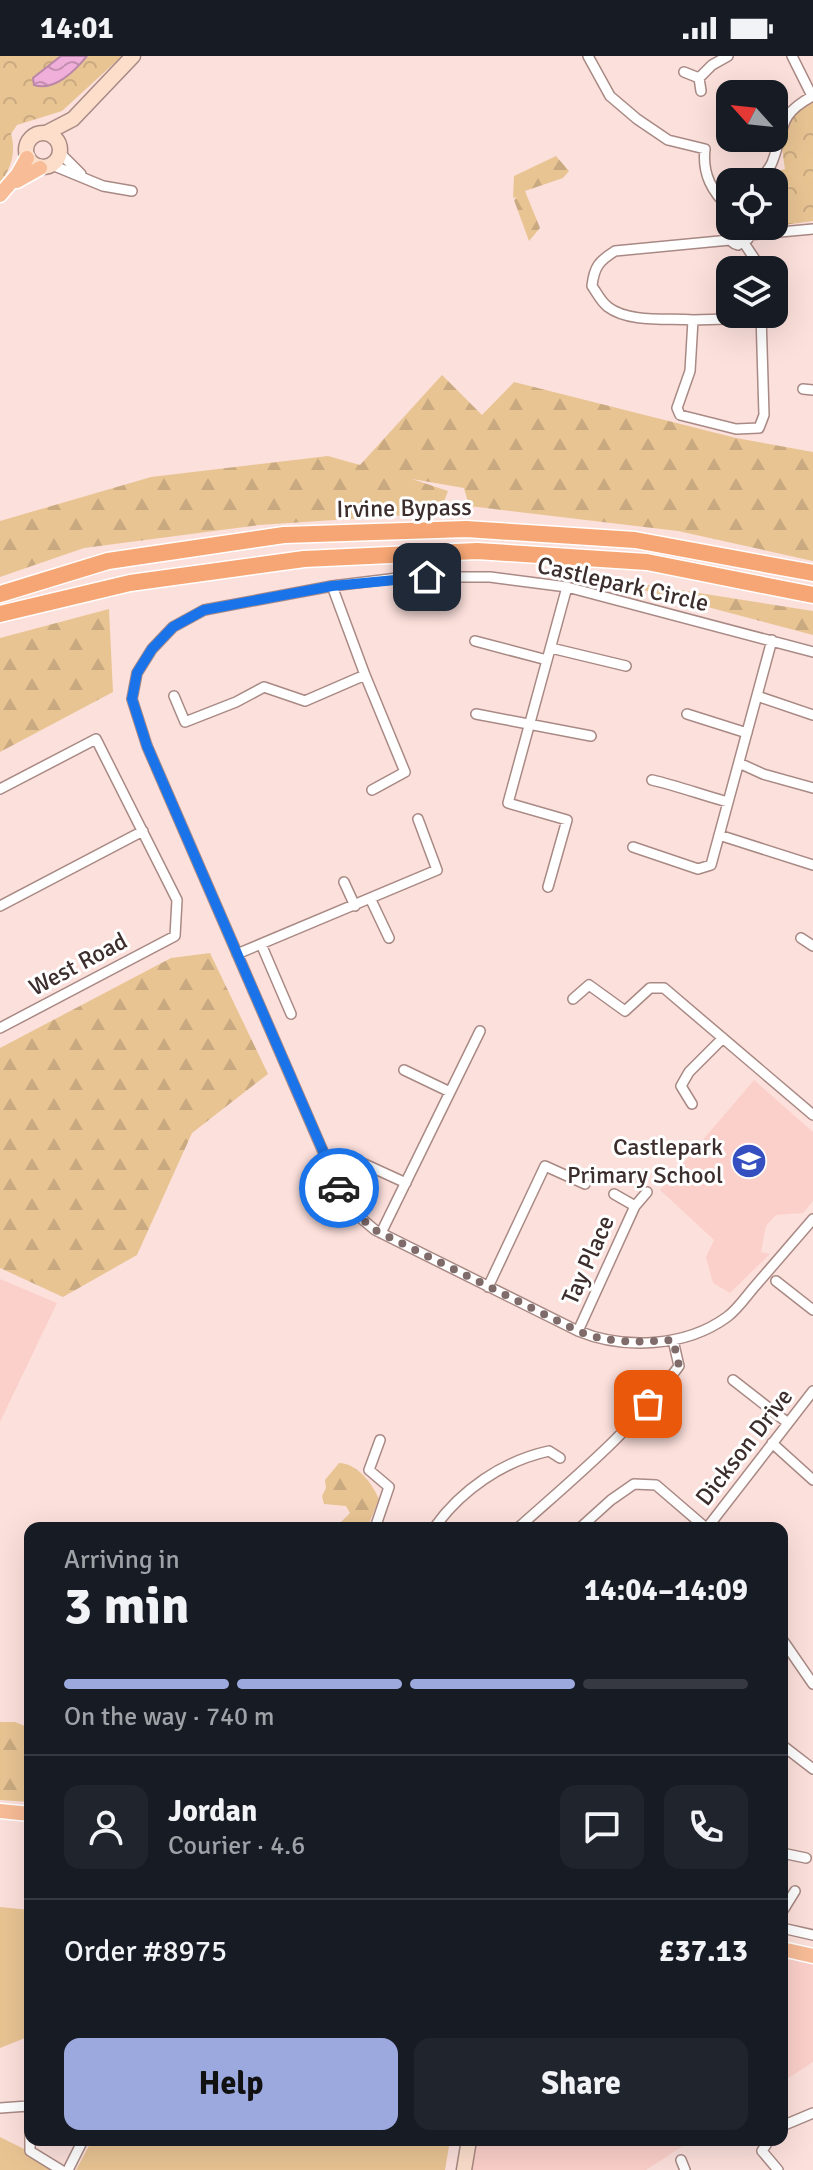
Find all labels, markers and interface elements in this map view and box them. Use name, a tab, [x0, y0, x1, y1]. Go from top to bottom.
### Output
text: 14:01	[40, 10, 114, 47]
north arrow	[716, 80, 788, 152]
map controls	[716, 80, 788, 328]
button: locate	[716, 168, 788, 240]
button: layers	[716, 256, 788, 328]
street label: Irvine Bypass	[336, 492, 472, 524]
pin	[393, 543, 461, 611]
street label: Castlepark Circle	[534, 550, 712, 618]
icon: home	[405, 555, 449, 599]
street label: West Road	[24, 926, 132, 1002]
place label: Castlepark Primary School	[567, 1132, 723, 1190]
school or university icon: Castlepark Primary School	[730, 1142, 768, 1180]
courier	[299, 1148, 379, 1228]
icon: car	[317, 1166, 361, 1210]
street label: Tay Place	[555, 1211, 621, 1309]
pin	[614, 1370, 682, 1438]
icon: bag	[626, 1382, 670, 1426]
street label: Dickson Drive	[689, 1382, 799, 1512]
text: Arriving in	[64, 1544, 180, 1576]
text: 14:04–14:09	[584, 1572, 748, 1609]
text: 3 min	[64, 1574, 190, 1638]
text: On the way · 740 m	[64, 1701, 274, 1733]
button: person	[64, 1785, 148, 1869]
button: chat	[560, 1785, 644, 1869]
button: phone	[664, 1785, 748, 1869]
text: Jordan	[168, 1793, 257, 1830]
text: Courier · 4.6	[168, 1830, 305, 1862]
text: Order #8975	[64, 1933, 227, 1970]
text: £37.13	[658, 1933, 748, 1970]
button: Help	[64, 2038, 398, 2130]
button: Share	[414, 2038, 748, 2130]

